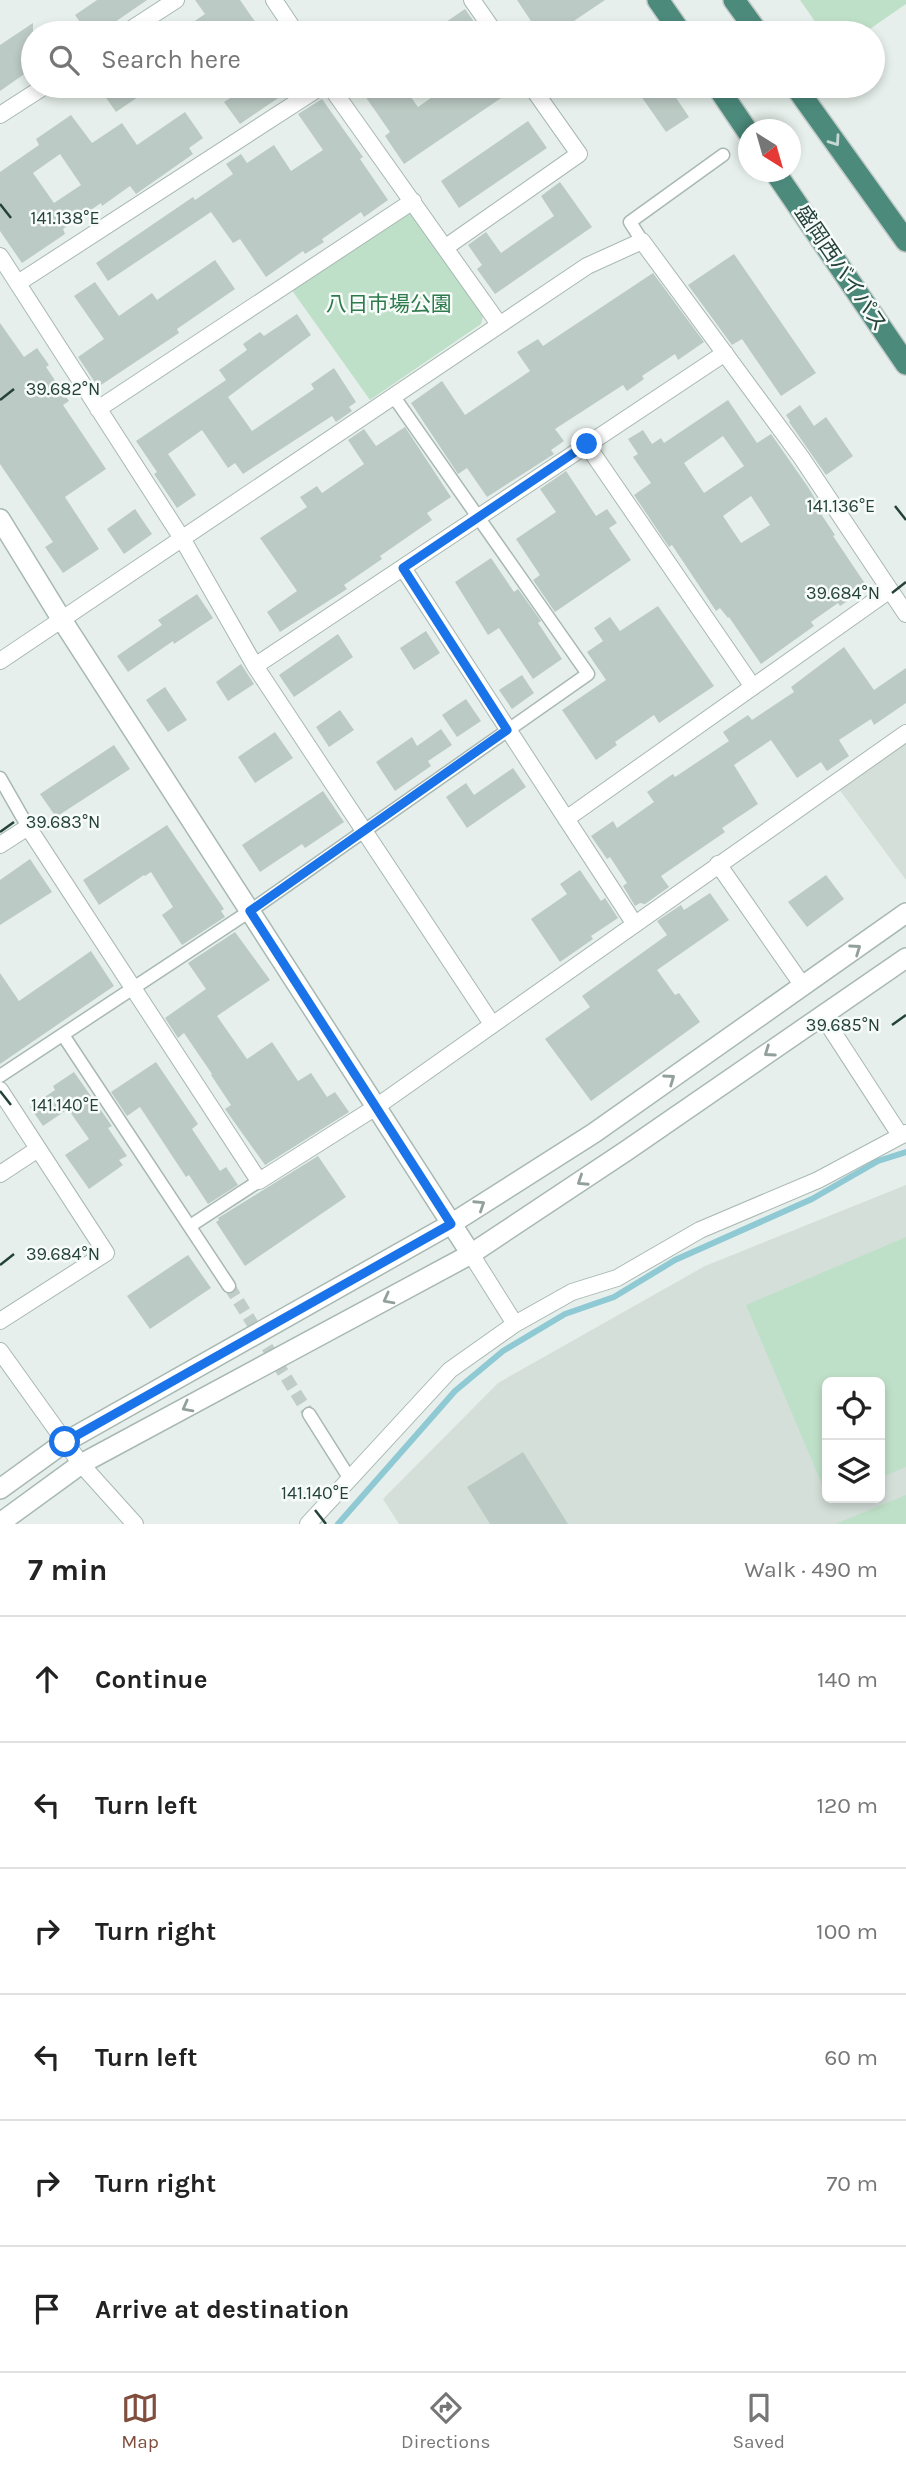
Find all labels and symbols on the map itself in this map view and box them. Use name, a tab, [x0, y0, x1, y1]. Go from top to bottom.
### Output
north arrow	[738, 119, 801, 182]
one-way arrow	[827, 133, 839, 146]
street label: 盛岡西バイパス	[790, 201, 892, 335]
text: 141.138°E	[30, 207, 100, 229]
park label: 八日市場公園	[326, 292, 452, 316]
text: 39.682°N	[26, 378, 100, 400]
route end	[571, 428, 602, 459]
text: 141.136°E	[807, 495, 875, 517]
text: 39.684°N	[806, 582, 880, 604]
text: 39.683°N	[26, 811, 100, 833]
one-way arrow	[848, 945, 861, 957]
text: 39.685°N	[806, 1014, 880, 1036]
one-way arrow	[764, 1044, 777, 1056]
one-way arrow	[662, 1074, 675, 1087]
text: 141.140°E	[31, 1094, 99, 1116]
one-way arrow	[577, 1173, 590, 1185]
one-way arrow	[473, 1201, 486, 1214]
text: 39.684°N	[26, 1243, 100, 1265]
one-way arrow	[382, 1291, 395, 1304]
one-way arrow	[182, 1399, 194, 1412]
route start	[49, 1426, 80, 1457]
text: 141.140°E	[281, 1482, 349, 1504]

